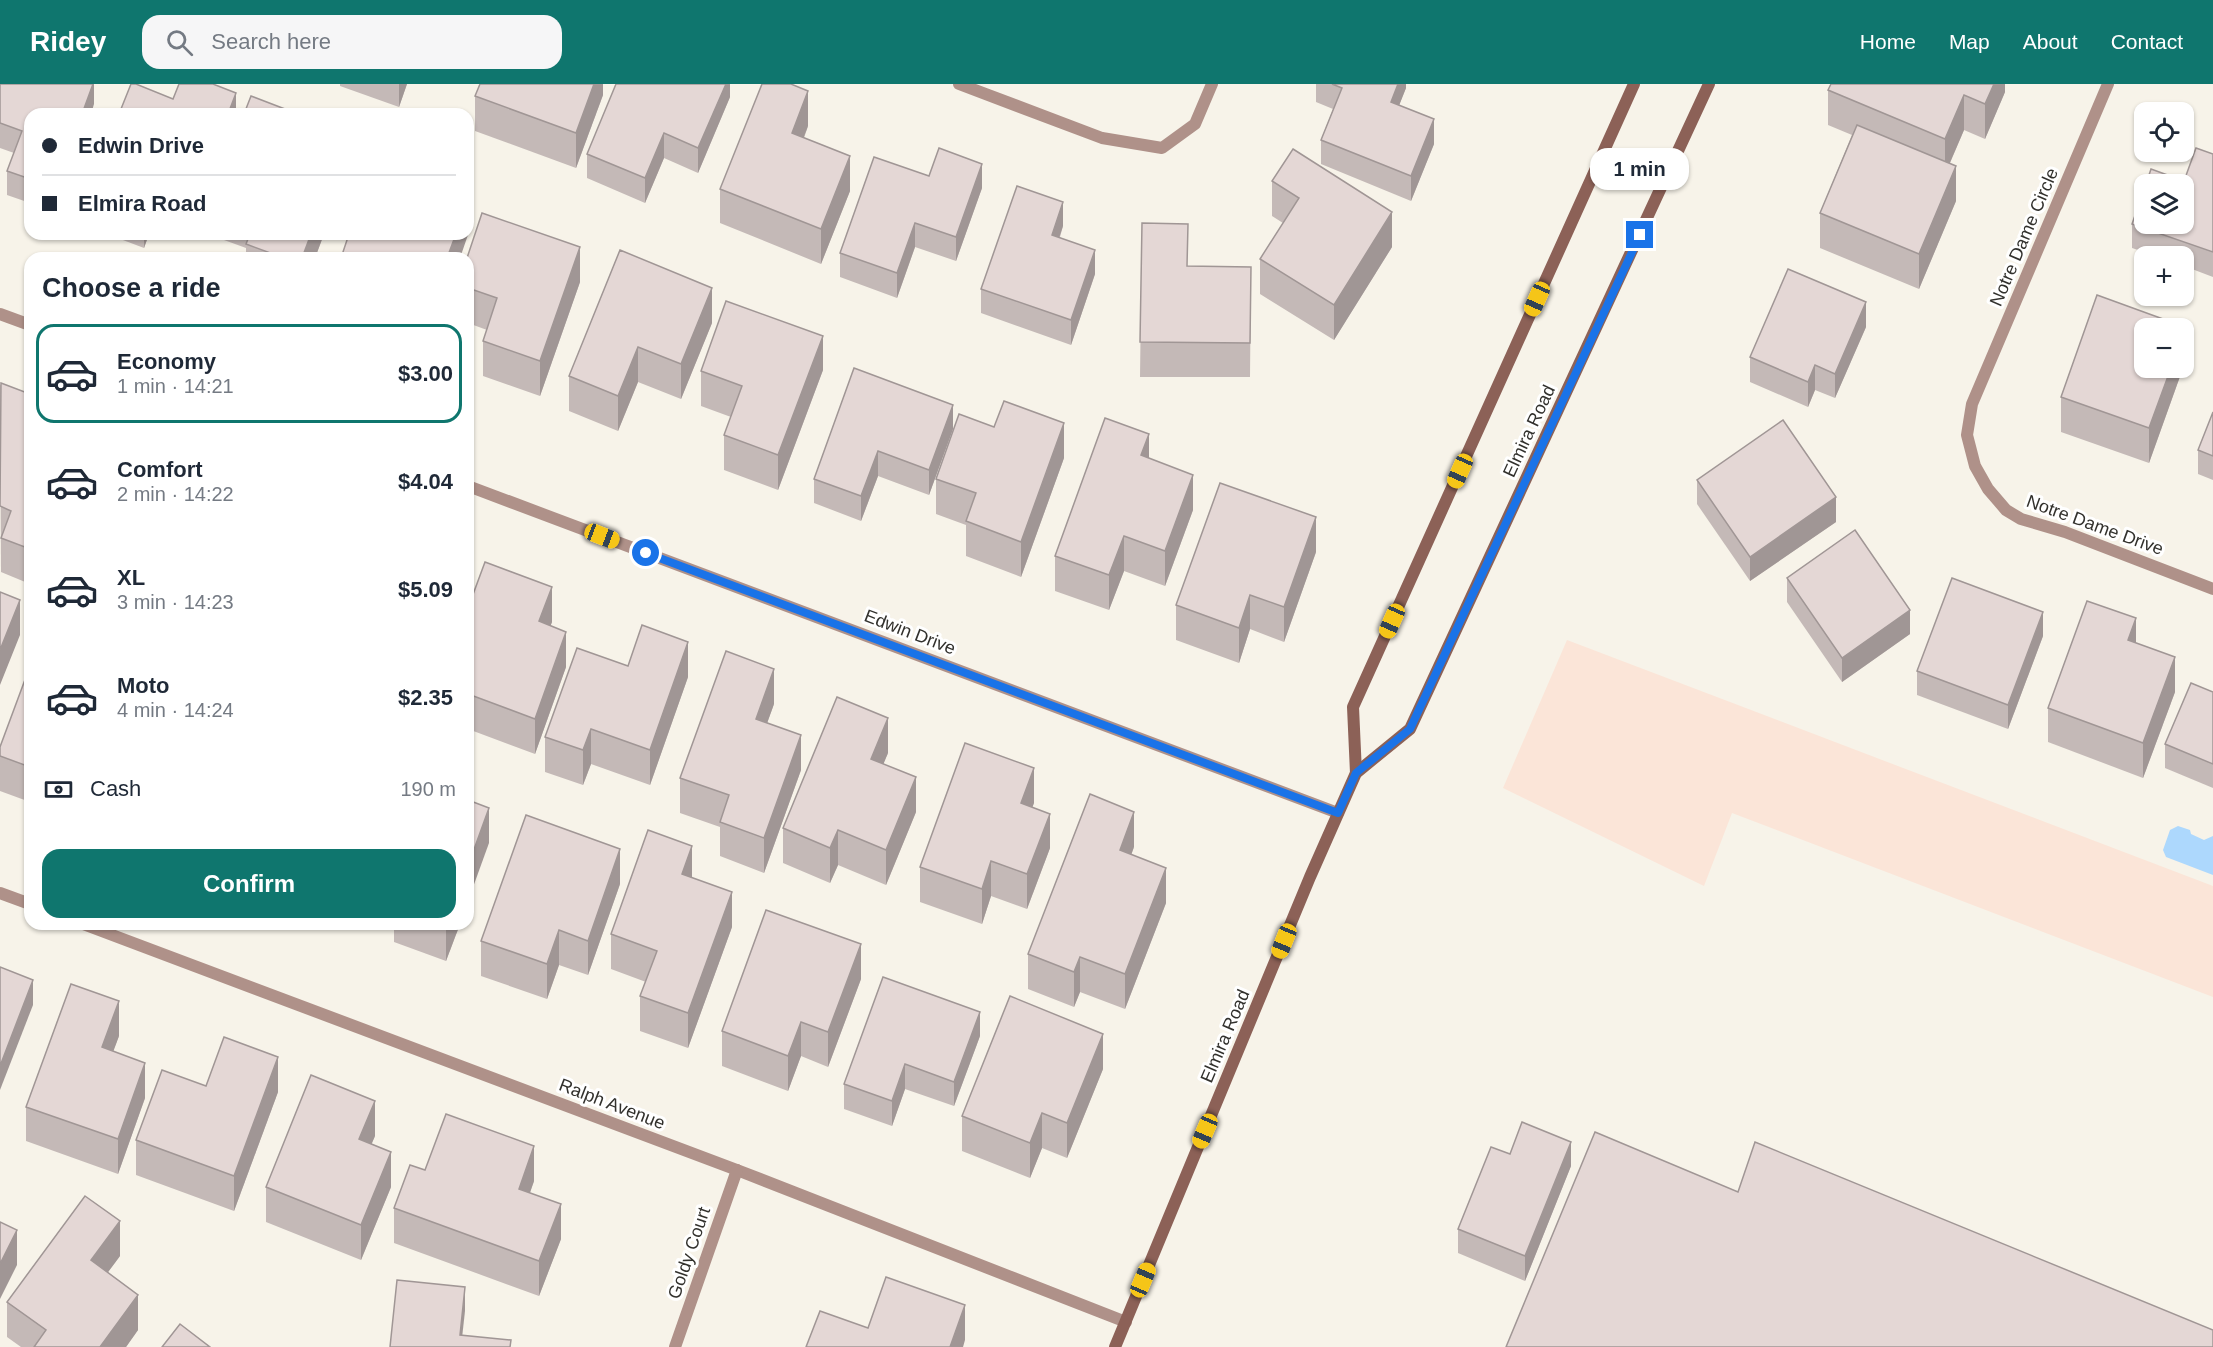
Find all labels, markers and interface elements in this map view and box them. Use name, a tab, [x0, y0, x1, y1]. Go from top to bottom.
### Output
search box	[142, 15, 562, 69]
text: Ridey	[30, 26, 106, 57]
icon: search	[163, 26, 196, 59]
text: Search here	[211, 29, 331, 54]
text: Home	[1860, 30, 1916, 53]
text: Map	[1949, 30, 1990, 53]
text: About	[2023, 30, 2078, 53]
text: Contact	[2111, 30, 2183, 53]
map controls	[2134, 102, 2194, 378]
button: locate	[2134, 102, 2194, 162]
text: Edwin Drive	[78, 133, 204, 158]
callout: 1 min	[1590, 148, 1690, 190]
text: 1 min	[1613, 158, 1666, 180]
street label: Notre Dame Circle	[1986, 165, 2062, 309]
button: layers	[2134, 174, 2194, 234]
text: Elmira Road	[78, 191, 206, 216]
route end	[1626, 221, 1653, 248]
button: +	[2134, 246, 2194, 306]
text: Choose a ride	[42, 273, 221, 303]
car	[1521, 279, 1553, 319]
button: −	[2134, 318, 2194, 378]
icon: car	[45, 347, 99, 401]
text: Economy	[117, 349, 216, 374]
text: $3.00	[398, 361, 453, 386]
text: 1 min · 14:21	[117, 375, 234, 397]
street label: Elmira Road	[1499, 382, 1559, 480]
car	[1444, 451, 1476, 491]
icon: car	[45, 455, 99, 509]
text: Comfort	[117, 457, 203, 482]
text: $4.04	[398, 469, 453, 494]
text: 2 min · 14:22	[117, 483, 234, 505]
street label: Notre Dame Drive	[2024, 491, 2166, 559]
car	[582, 521, 622, 551]
route start	[632, 539, 659, 566]
icon: car	[45, 563, 99, 617]
text: XL	[117, 565, 145, 590]
text: $5.09	[398, 577, 453, 602]
text: 3 min · 14:23	[117, 591, 234, 613]
car	[1376, 601, 1408, 641]
street label: Edwin Drive	[862, 605, 958, 659]
icon: car	[45, 671, 99, 725]
text: Moto	[117, 673, 170, 698]
text: $2.35	[398, 685, 453, 710]
text: 4 min · 14:24	[117, 699, 234, 721]
icon: cash	[42, 773, 75, 806]
text: Cash	[90, 776, 141, 801]
text: 190 m	[400, 778, 456, 800]
button: Confirm	[42, 849, 456, 918]
car	[1269, 921, 1299, 961]
street label: Elmira Road	[1196, 987, 1254, 1085]
street label: Ralph Avenue	[556, 1075, 668, 1133]
car	[1190, 1111, 1220, 1151]
street label: Goldy Court	[664, 1204, 714, 1302]
car	[1128, 1260, 1158, 1300]

